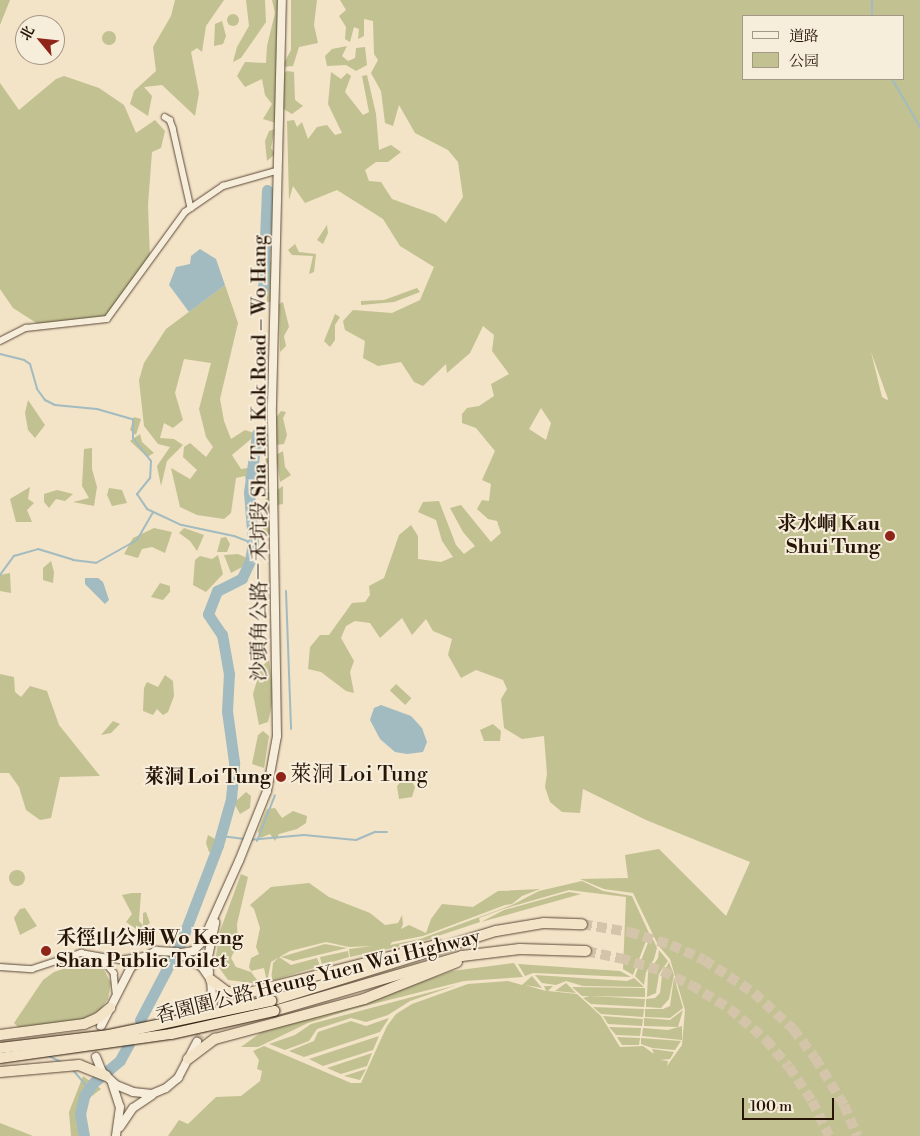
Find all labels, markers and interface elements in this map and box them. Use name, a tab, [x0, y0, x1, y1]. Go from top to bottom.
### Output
north arrow	[15, 15, 65, 65]
legend	[742, 15, 905, 80]
text: 北	[16, 23, 39, 44]
text: 道路	[789, 27, 819, 46]
text: 公园	[789, 52, 819, 71]
street label: 沙頭角公路－禾坑段 Sha Tau Kok Road – Wo Hang	[248, 235, 272, 681]
place label: 求水峒 Kau Shui Tung	[777, 512, 880, 559]
marker: 求水峒 Kau Shui Tung	[884, 530, 896, 542]
district label: 萊洞 Loi Tung	[290, 762, 428, 788]
place label: 萊洞 Loi Tung	[144, 765, 271, 789]
marker: 萊洞 Loi Tung	[275, 771, 287, 783]
street label: 香園圍公路 Heung Yuen Wai Highway	[153, 925, 483, 1029]
place label: 禾徑山公廁 Wo Keng Shan Public Toilet	[56, 927, 243, 974]
marker: 禾徑山公廁 Wo Keng Shan Public Toilet	[40, 945, 52, 957]
scale bar	[745, 1088, 838, 1120]
text: 100 m	[750, 1097, 792, 1116]

